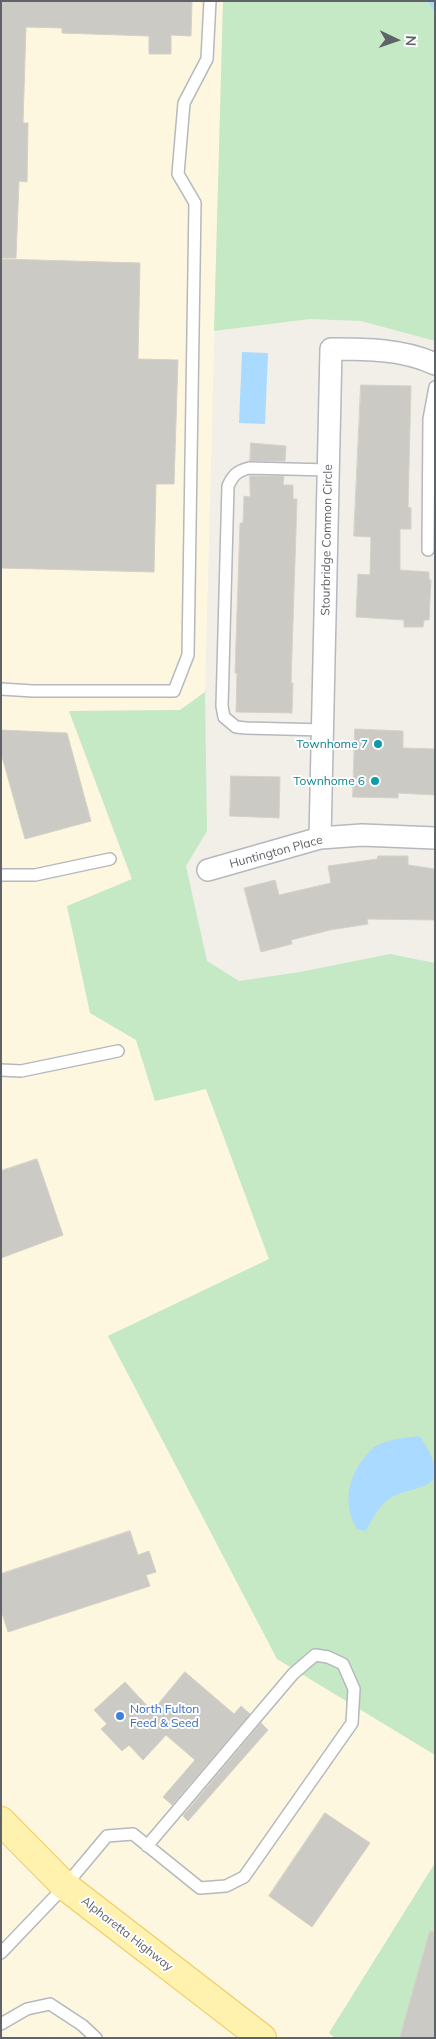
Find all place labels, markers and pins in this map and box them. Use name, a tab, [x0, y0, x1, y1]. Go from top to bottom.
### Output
place label: Townhome 7	[296, 737, 368, 751]
marker: Townhome 7	[372, 738, 384, 750]
place label: Townhome 6	[293, 774, 365, 788]
marker: Townhome 6	[369, 775, 381, 787]
place label: North Fulton Feed & Seed	[130, 1702, 199, 1730]
marker: North Fulton Feed & Seed	[114, 1710, 126, 1722]

